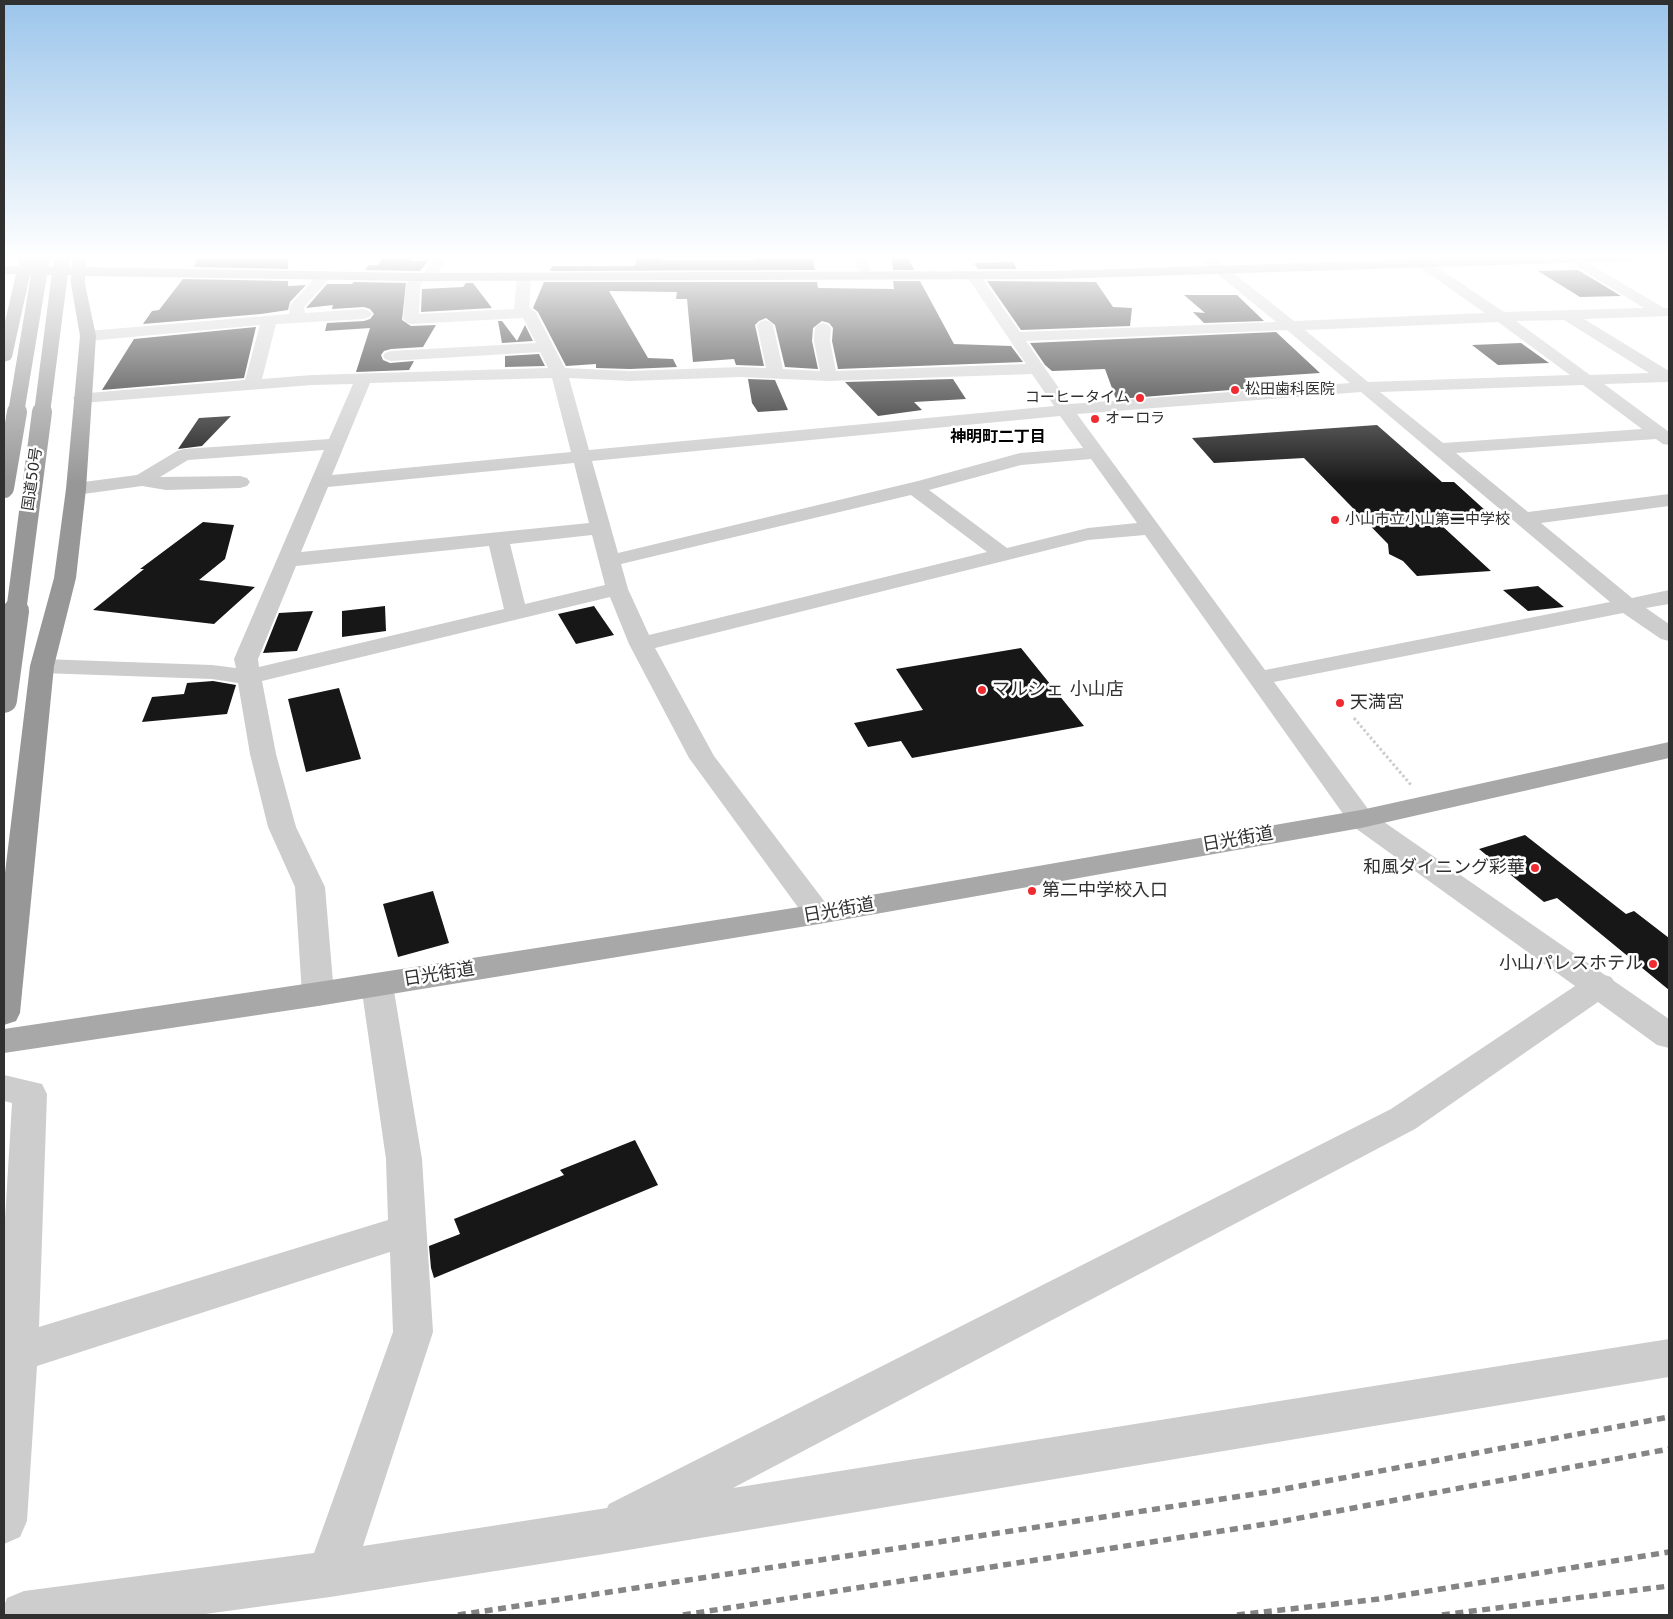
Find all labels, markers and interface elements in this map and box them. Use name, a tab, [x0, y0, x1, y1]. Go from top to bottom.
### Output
place label: 松田歯科医院	[1245, 381, 1335, 399]
marker: 松田歯科医院	[1229, 384, 1241, 396]
place label: コーヒータイム	[1025, 389, 1130, 407]
marker: コーヒータイム	[1134, 392, 1146, 404]
place label: オーロラ	[1105, 410, 1165, 428]
marker: オーロラ	[1089, 413, 1101, 425]
district label: 神明町二丁目	[950, 428, 1046, 448]
street label: 国道50号	[20, 446, 46, 512]
place label: 小山市立小山第二中学校	[1345, 511, 1510, 529]
marker: 小山市立小山第二中学校	[1329, 514, 1341, 526]
place label: マルシェ 小山店	[992, 679, 1124, 701]
marker: マルシェ 小山店	[976, 684, 988, 696]
place label: 天満宮	[1350, 692, 1404, 714]
marker: 天満宮	[1334, 697, 1346, 709]
street label: 日光街道	[1201, 823, 1275, 857]
place label: 和風ダイニング彩華	[1363, 857, 1525, 879]
marker: 和風ダイニング彩華	[1529, 862, 1541, 874]
place label: 第二中学校入口	[1042, 880, 1168, 902]
marker: 第二中学校入口	[1026, 885, 1038, 897]
street label: 日光街道	[802, 894, 876, 928]
place label: 小山パレスホテル	[1499, 953, 1643, 975]
marker: 小山パレスホテル	[1647, 958, 1659, 970]
street label: 日光街道	[402, 959, 476, 991]

